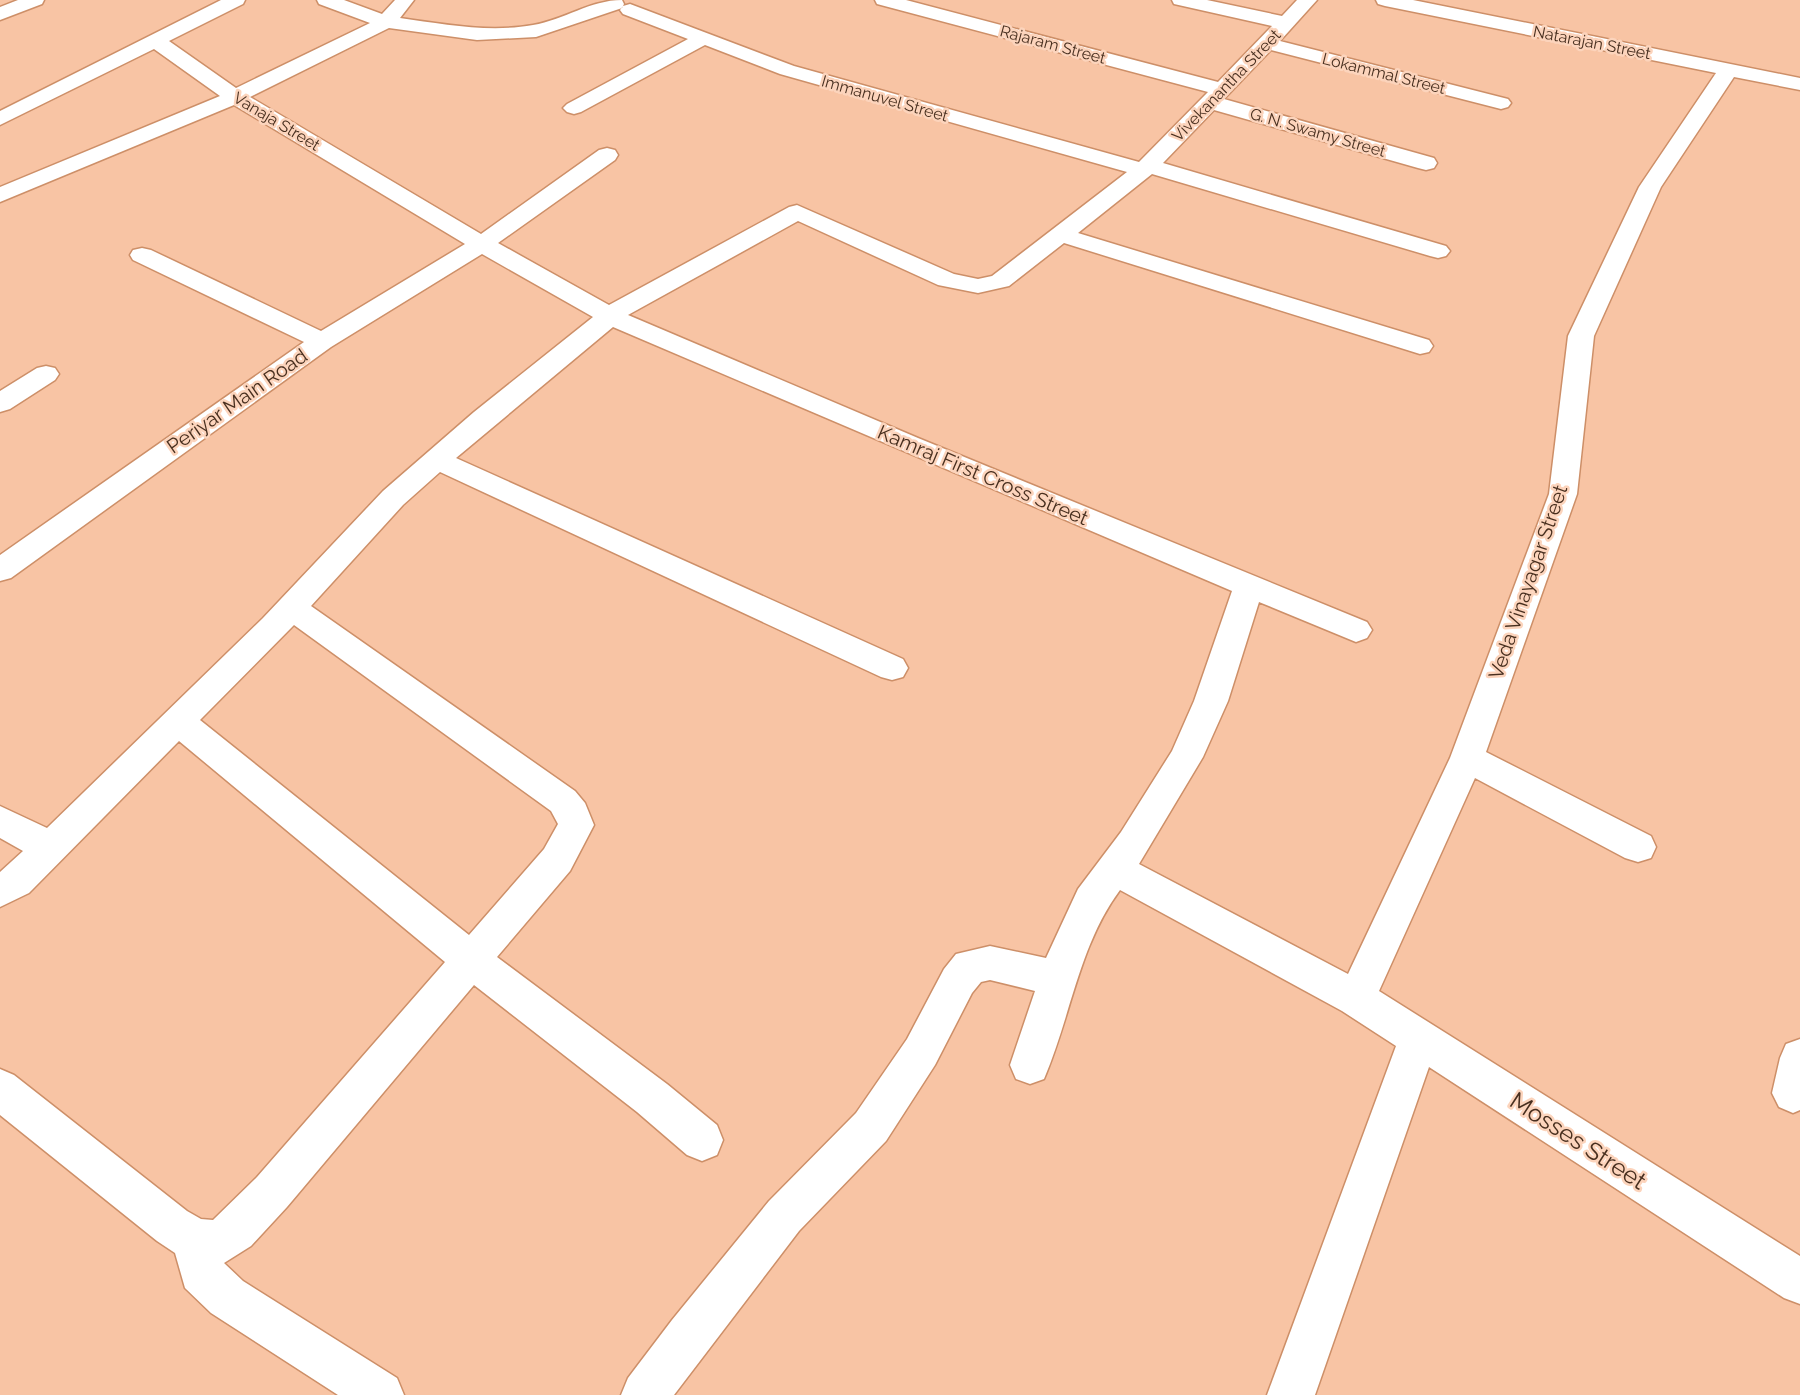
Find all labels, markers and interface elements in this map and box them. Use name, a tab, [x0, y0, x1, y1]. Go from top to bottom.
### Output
street label: Rajaram Street	[998, 21, 1108, 68]
street label: Natarajan Street	[1531, 22, 1653, 63]
street label: Vivekanantha Street	[1168, 25, 1285, 145]
street label: Lokammal Street	[1320, 49, 1448, 98]
street label: Immanuvel Street	[819, 71, 951, 126]
street label: Vanaja Street	[230, 88, 324, 155]
street label: G. N. Swamy Street	[1248, 104, 1388, 161]
street label: Periyar Main Road	[162, 344, 312, 458]
street label: Kamraj First Cross Street	[874, 420, 1092, 530]
street label: Veda Vinayagar Street	[1483, 481, 1573, 682]
street label: Mosses Street	[1505, 1086, 1652, 1195]

